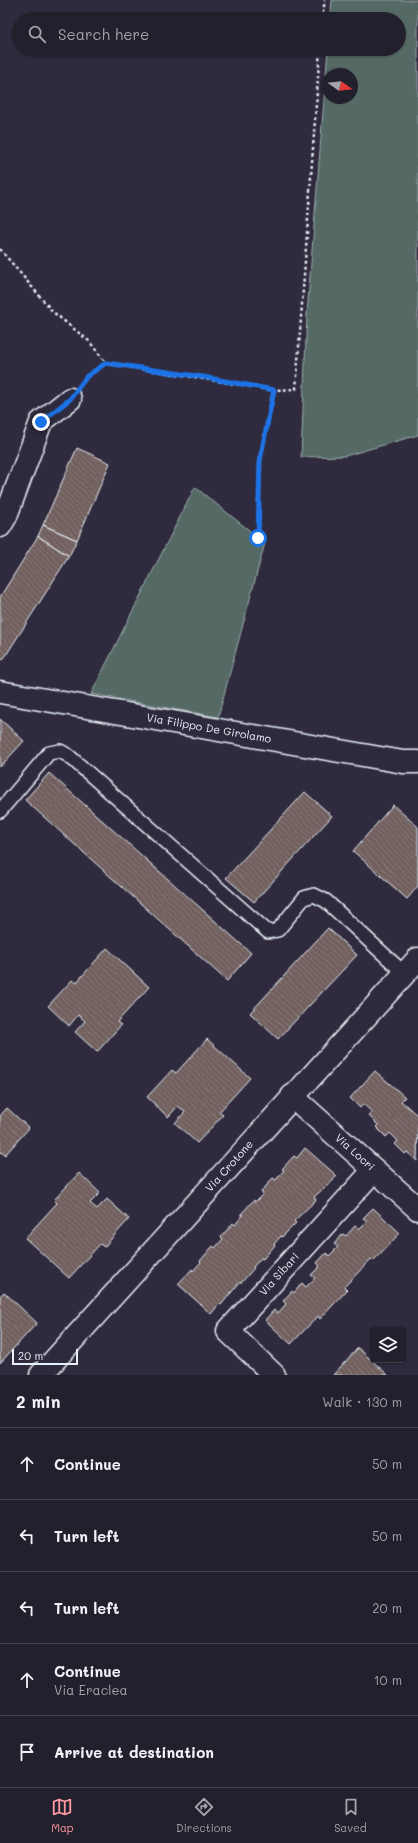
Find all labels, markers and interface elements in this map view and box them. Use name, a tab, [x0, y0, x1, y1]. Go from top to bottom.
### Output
search box	[12, 12, 406, 56]
icon: search	[26, 23, 48, 45]
text: Search here	[58, 24, 149, 44]
north arrow	[322, 68, 358, 104]
route end	[32, 413, 50, 431]
route start	[249, 529, 267, 547]
street label: Via Filippo De Girolamo	[146, 709, 273, 746]
street label: Via Locri	[332, 1130, 378, 1173]
street label: Via Crotone	[201, 1136, 256, 1195]
street label: Via Sibari	[255, 1249, 302, 1298]
map controls	[370, 1327, 406, 1363]
button: layers	[370, 1327, 406, 1363]
scale bar	[12, 1347, 78, 1366]
text: 20 m	[18, 1348, 43, 1363]
text: 2 min	[16, 1390, 61, 1412]
text: Walk · 130 m	[322, 1393, 402, 1410]
icon: ahead	[16, 1453, 38, 1475]
text: Continue	[54, 1454, 121, 1474]
text: 50 m	[372, 1455, 402, 1472]
icon: left	[16, 1525, 38, 1547]
text: Turn left	[54, 1526, 119, 1546]
text: 50 m	[372, 1527, 402, 1544]
icon: left	[16, 1597, 38, 1619]
text: Turn left	[54, 1598, 119, 1618]
text: 20 m	[372, 1599, 402, 1616]
text: Continue	[54, 1661, 121, 1681]
icon: ahead	[16, 1669, 38, 1691]
text: 10 m	[374, 1671, 402, 1688]
text: Via Eraclea	[54, 1681, 128, 1698]
icon: arrive	[16, 1741, 38, 1763]
text: Arrive at destination	[54, 1742, 214, 1762]
tab: Map	[51, 1796, 74, 1835]
tab: Directions	[176, 1796, 232, 1835]
tab: Saved	[334, 1796, 367, 1835]

